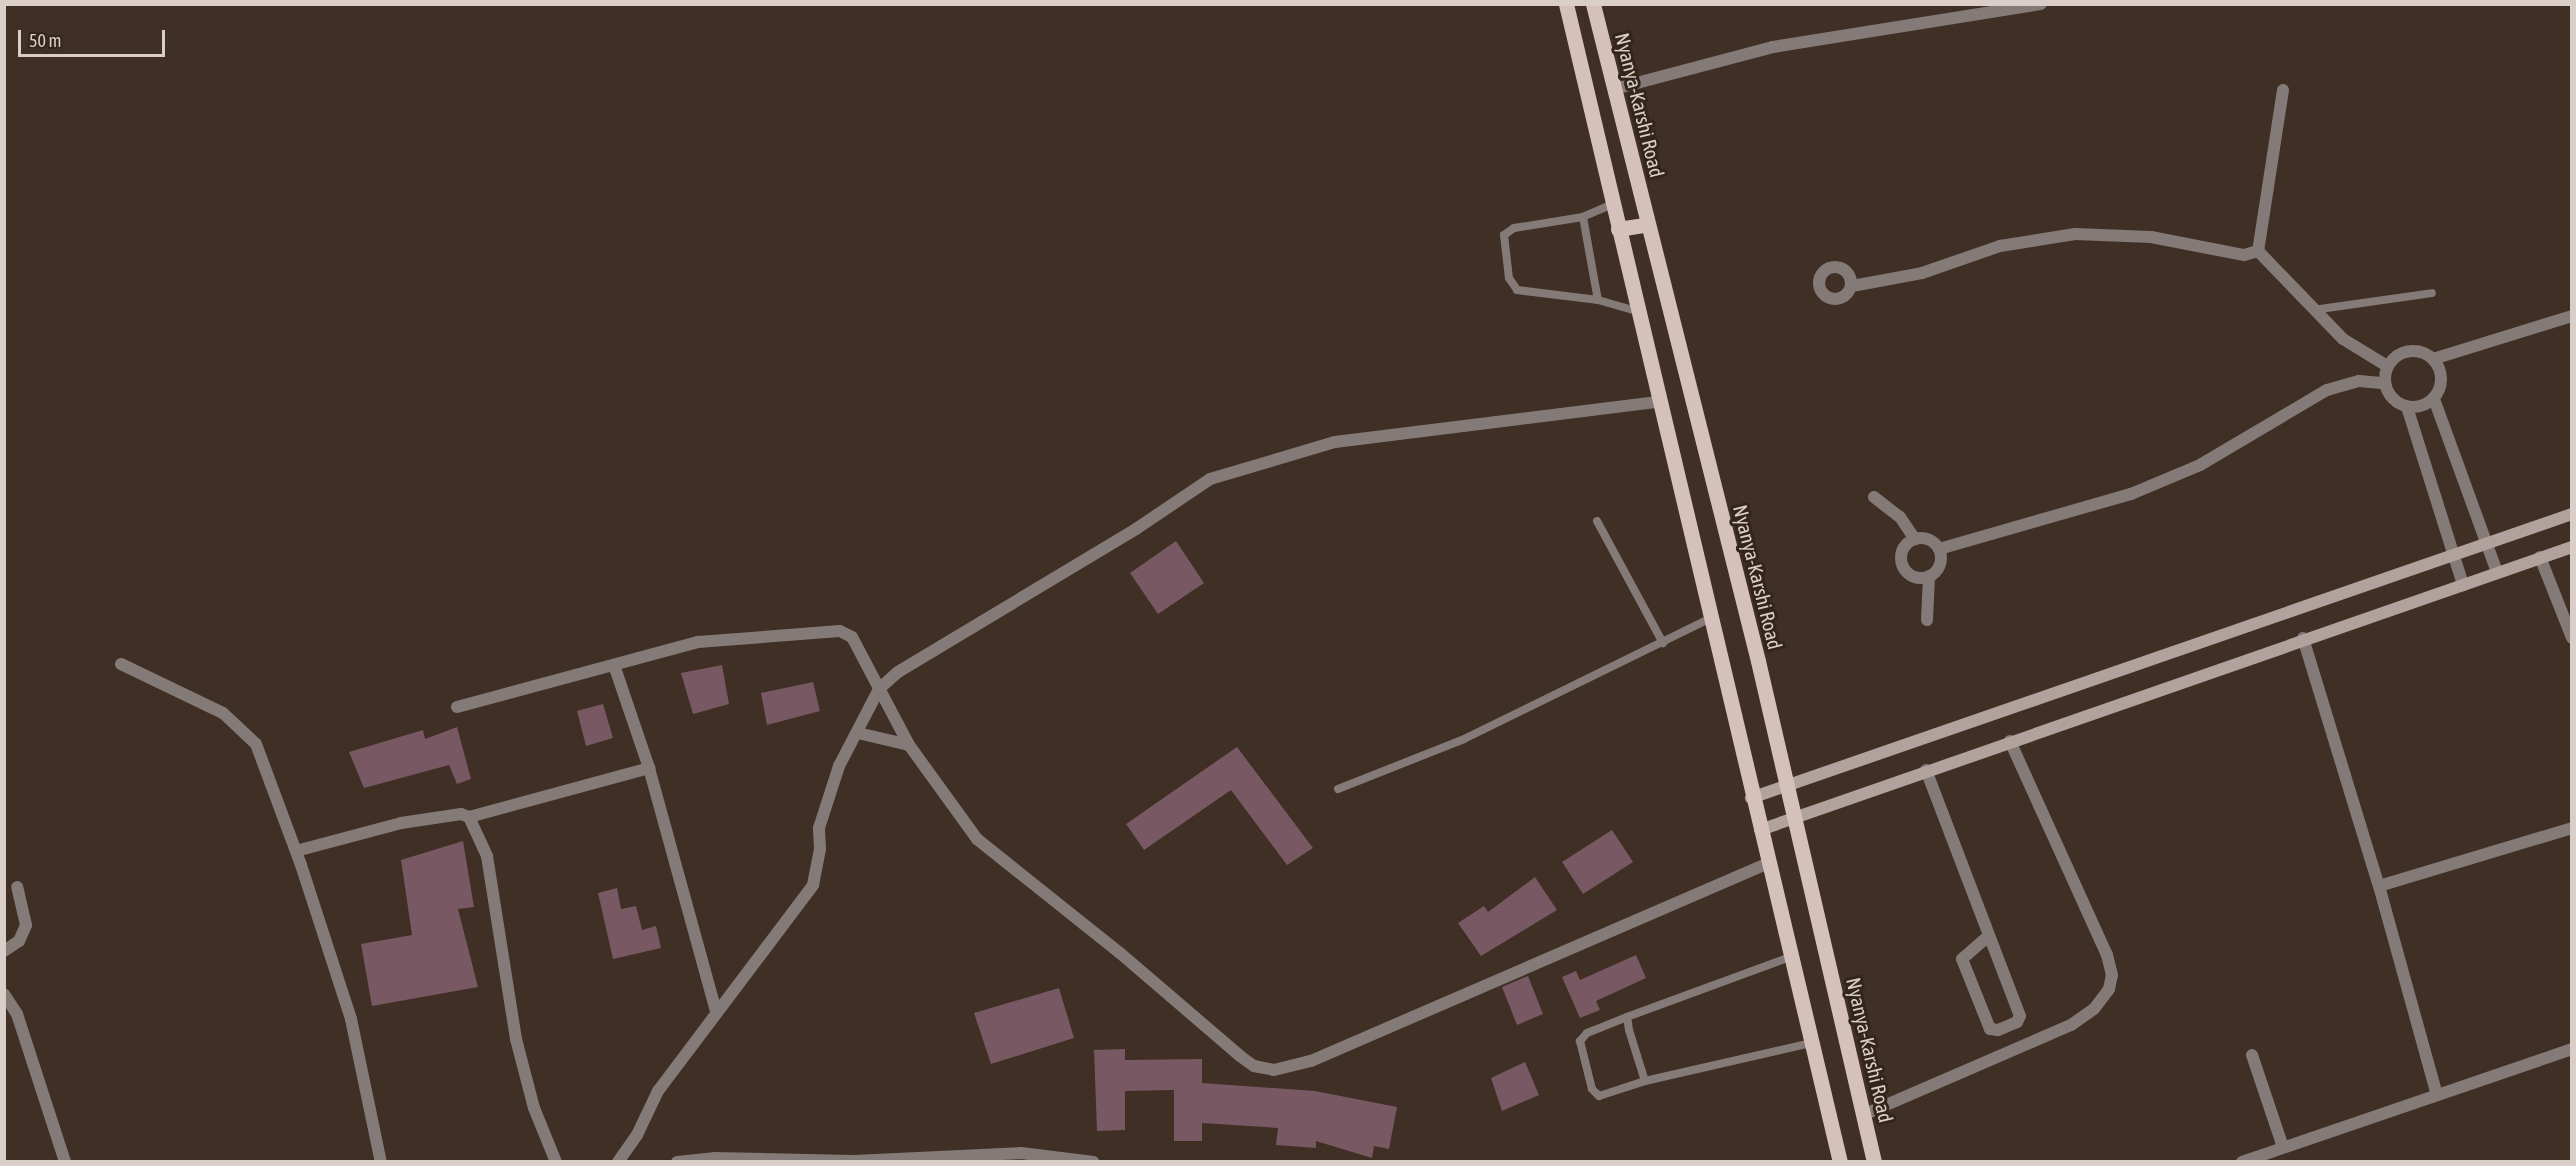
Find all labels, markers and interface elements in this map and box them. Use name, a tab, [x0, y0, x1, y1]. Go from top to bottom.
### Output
scale bar	[21, 18, 168, 56]
text: 50 m	[29, 30, 61, 51]
street label: Nyanya-Karshi Road	[1610, 30, 1670, 180]
street label: Nyanya-Karshi Road	[1728, 502, 1788, 652]
street label: Nyanya-Karshi Road	[1842, 975, 1898, 1125]

